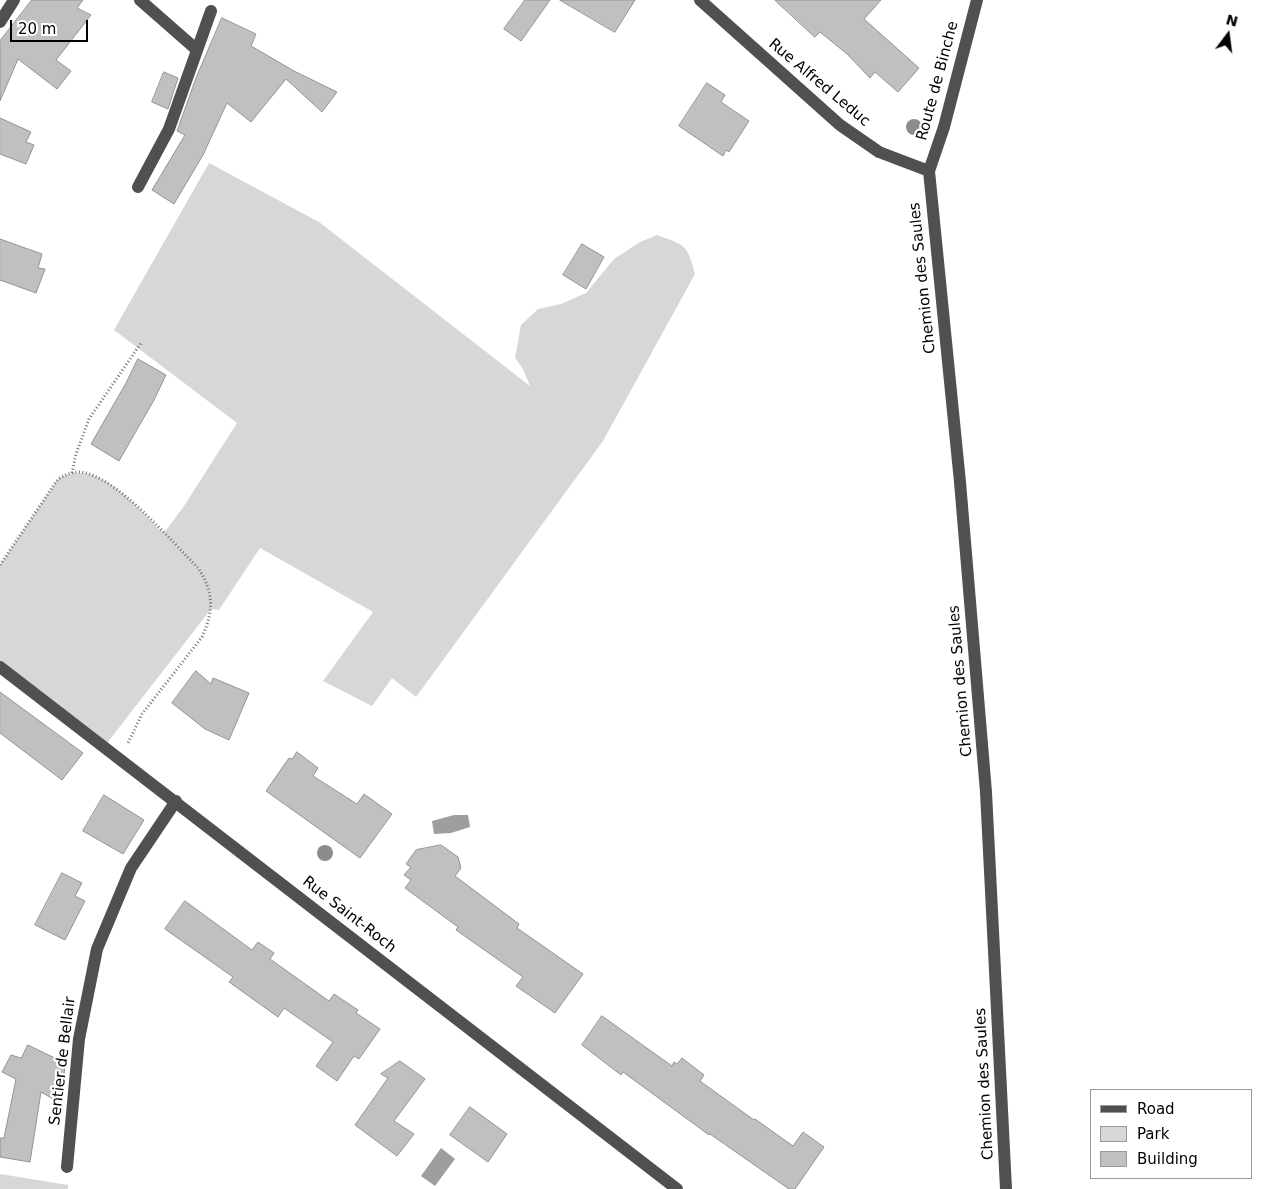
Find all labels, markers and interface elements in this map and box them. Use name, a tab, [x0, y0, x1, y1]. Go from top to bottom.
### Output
scale bar	[12, 10, 90, 42]
north arrow	[1203, 10, 1253, 60]
text: N	[1224, 11, 1240, 30]
street label: Route de Binche	[913, 19, 963, 143]
text: 20 m	[18, 20, 56, 38]
street label: Rue Alfred Leduc	[765, 35, 873, 131]
street label: Chemion des Saules	[906, 201, 940, 355]
street label: Chemion des Saules	[945, 604, 977, 758]
street label: Rue Saint-Roch	[299, 873, 399, 957]
street label: Sentier de Bellair	[46, 996, 80, 1126]
street label: Chemion des Saules	[972, 1008, 998, 1160]
legend	[1090, 1089, 1253, 1179]
text: Road	[1137, 1100, 1175, 1118]
text: Park	[1137, 1125, 1169, 1143]
text: Building	[1137, 1150, 1198, 1168]

